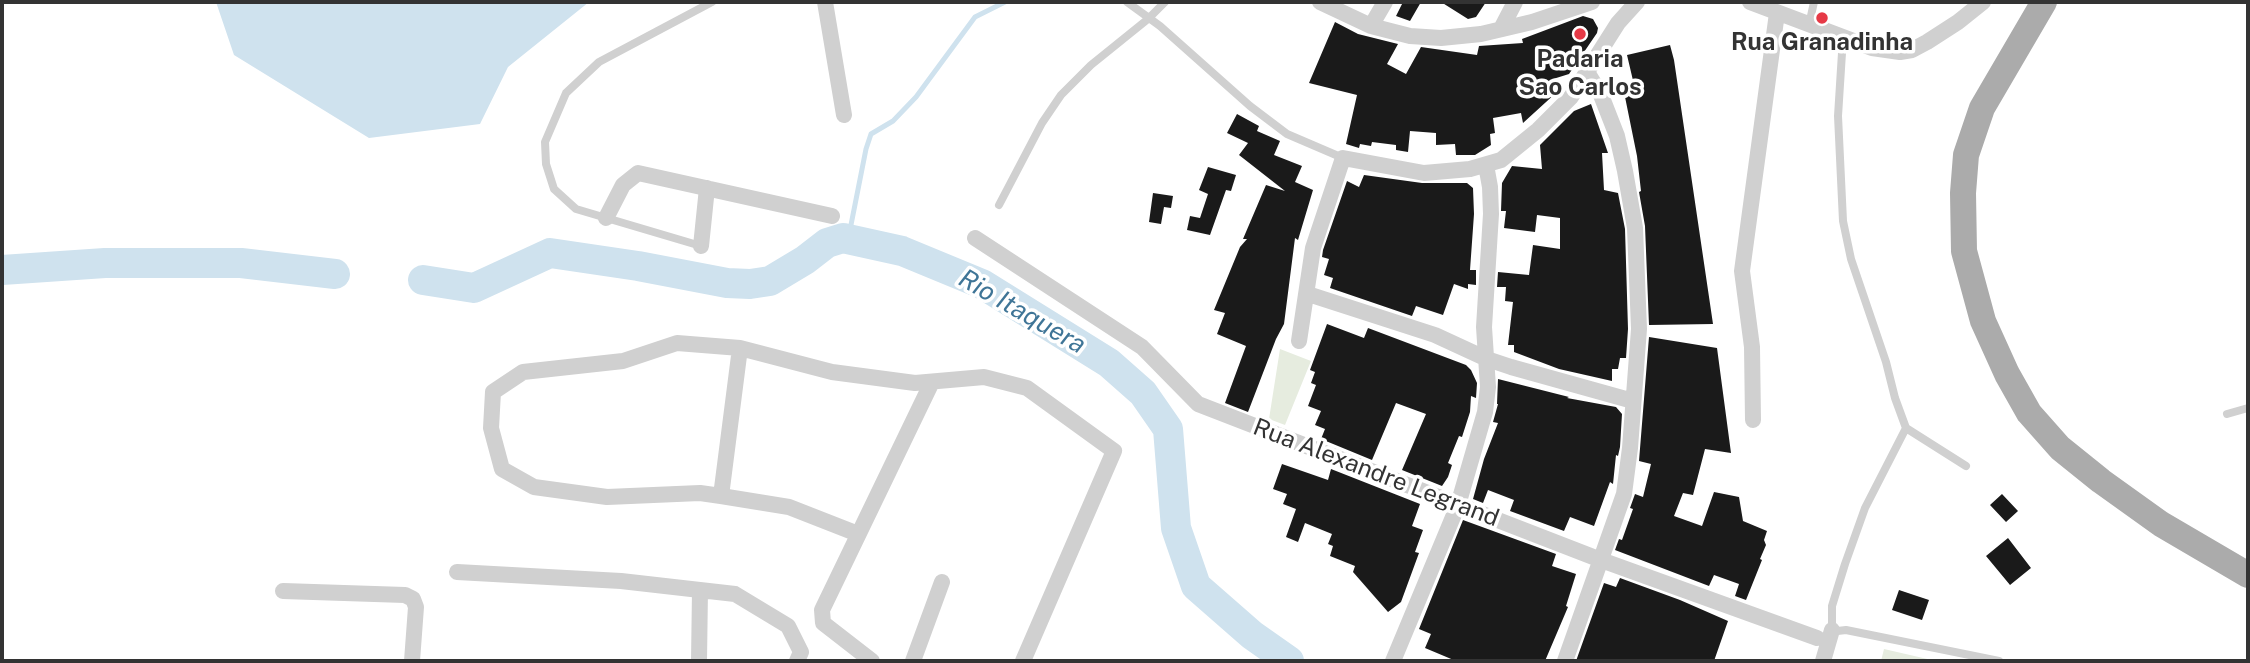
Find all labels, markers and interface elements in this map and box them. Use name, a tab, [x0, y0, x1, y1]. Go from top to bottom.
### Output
marker: Rua Granadinha	[1814, 10, 1830, 26]
marker: Padaria Sao Carlos	[1572, 26, 1588, 42]
place label: Rua Granadinha	[1731, 29, 1913, 57]
place label: Padaria Sao Carlos	[1518, 46, 1642, 102]
water label: Rio Itaquera	[953, 263, 1091, 361]
street label: Rua Alexandre Legrand	[1249, 413, 1503, 533]

